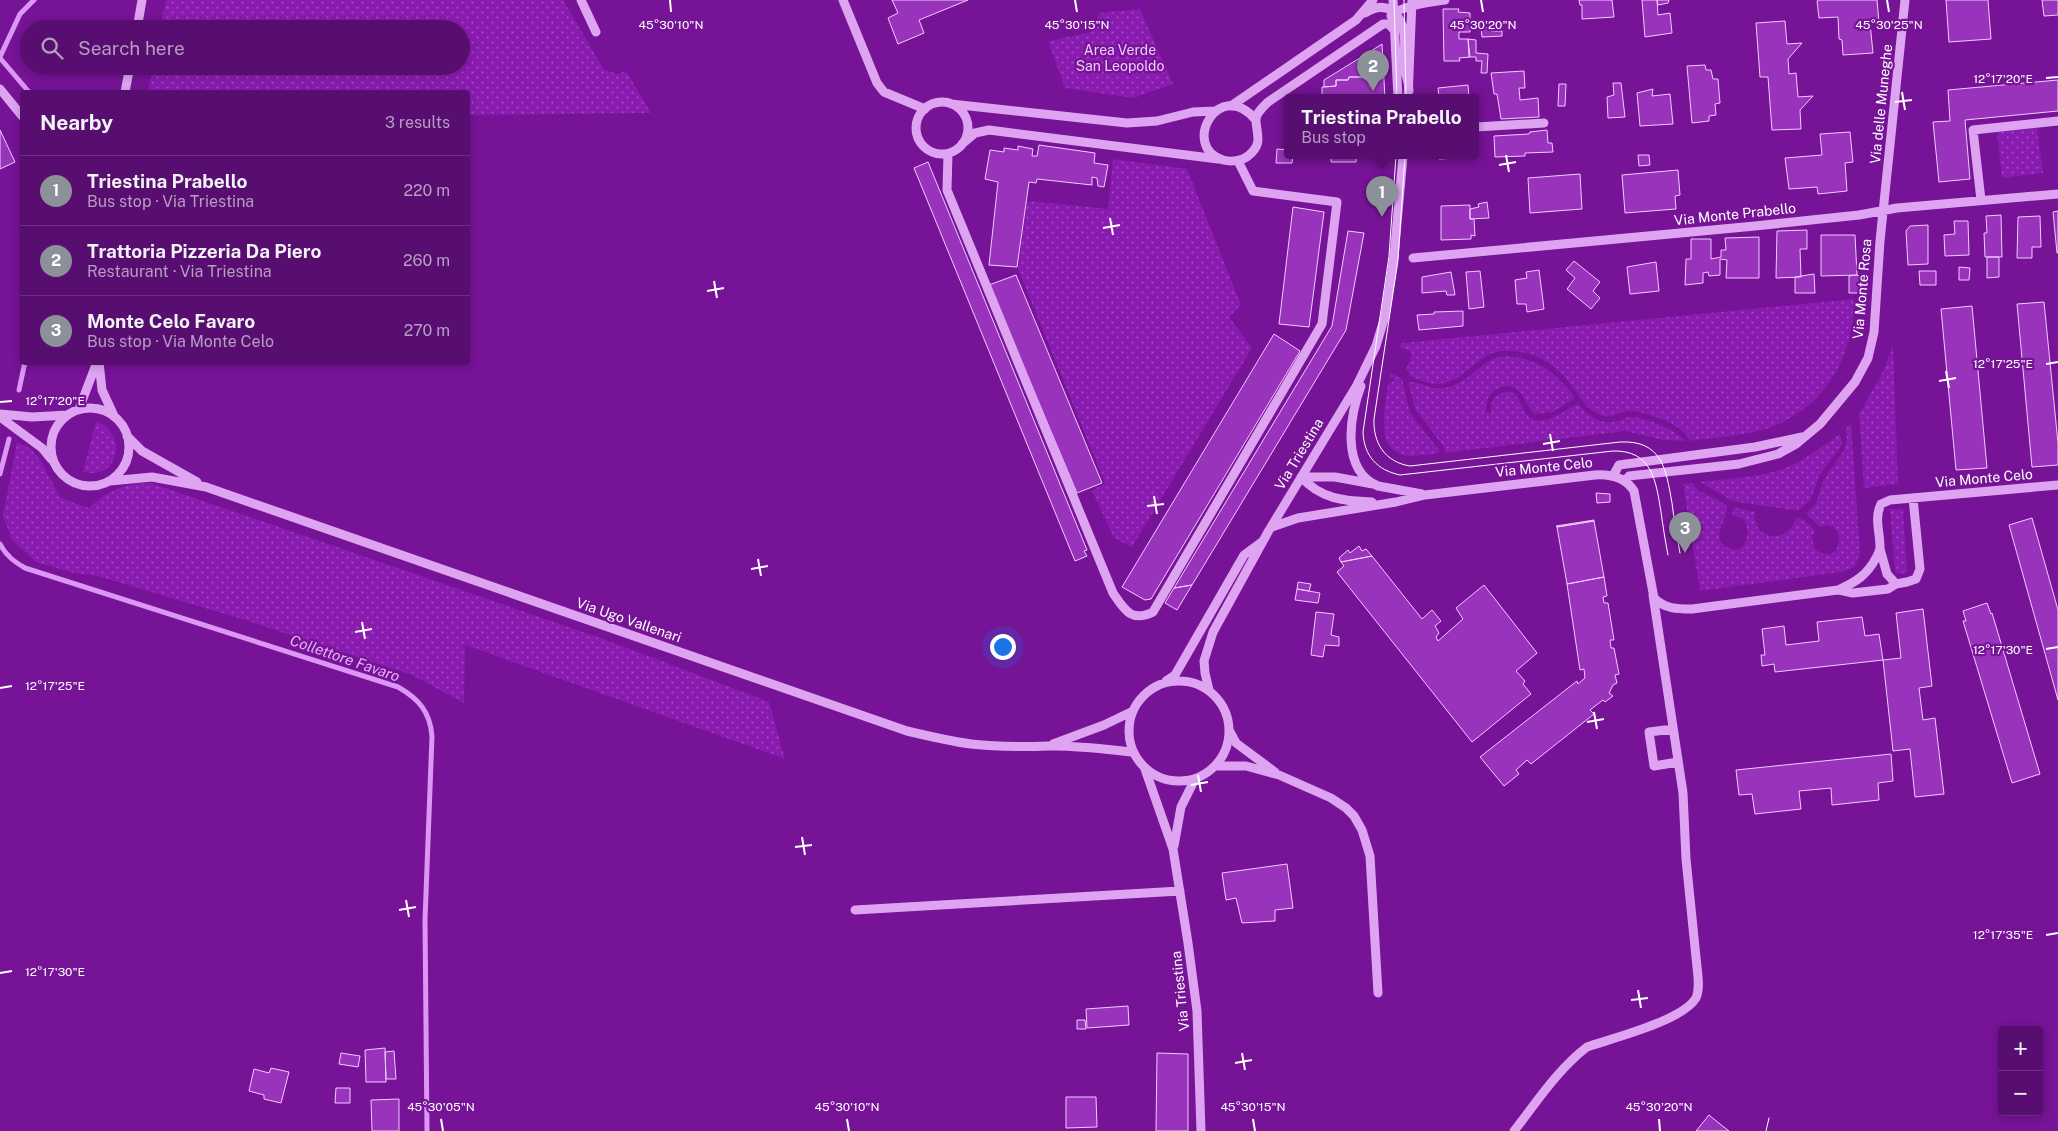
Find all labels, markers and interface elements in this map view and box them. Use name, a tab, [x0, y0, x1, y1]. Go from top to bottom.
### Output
text: 45°30'10"N	[639, 18, 703, 32]
text: 45°30'15"N	[1044, 18, 1110, 32]
text: 45°30'20"N	[1449, 18, 1517, 32]
text: 45°30'25"N	[1855, 18, 1923, 32]
search box	[20, 20, 470, 75]
icon: search	[38, 34, 66, 62]
text: Search here	[78, 37, 185, 59]
park label: Area Verde San Leopoldo	[1076, 42, 1164, 74]
street label: Via delle Muneghe	[1867, 43, 1895, 165]
pin: 2	[1357, 50, 1389, 91]
text: 12°17'20"E	[1973, 72, 2033, 86]
popup	[1284, 94, 1479, 159]
text: Triestina Prabello	[1301, 106, 1462, 128]
text: Nearby	[40, 110, 113, 135]
text: 3 results	[385, 113, 450, 132]
text: Bus stop	[1301, 128, 1366, 147]
text: Triestina Prabello	[87, 170, 247, 192]
pin: 1	[1366, 176, 1398, 217]
text: 1	[53, 181, 59, 200]
text: 220 m	[403, 181, 450, 200]
text: Bus stop · Via Triestina	[87, 192, 254, 211]
street label: Via Monte Prabello	[1673, 200, 1797, 228]
street label: Via Monte Rosa	[1850, 238, 1874, 340]
text: Trattoria Pizzeria Da Piero	[87, 240, 321, 262]
text: 2	[51, 251, 61, 270]
text: 260 m	[403, 251, 450, 270]
text: Restaurant · Via Triestina	[87, 262, 272, 281]
text: Monte Celo Favaro	[87, 310, 255, 332]
text: 3	[51, 321, 61, 340]
text: 270 m	[404, 321, 450, 340]
text: Bus stop · Via Monte Celo	[87, 332, 274, 351]
text: 12°17'25"E	[1973, 357, 2033, 371]
text: 12°17'20"E	[25, 394, 85, 408]
street label: Via Triestina	[1271, 415, 1327, 493]
street label: Via Monte Celo	[1494, 454, 1594, 480]
street label: Via Monte Celo	[1935, 466, 2034, 490]
pin: 3	[1669, 512, 1701, 553]
street label: Via Ugo Vallenari	[574, 595, 684, 645]
water label: Collettore Favaro	[288, 631, 402, 685]
your location	[990, 634, 1016, 660]
text: 12°17'30"E	[1973, 643, 2033, 657]
text: 12°17'25"E	[25, 679, 85, 693]
text: 12°17'35"E	[1973, 928, 2033, 942]
street label: Via Triestina	[1168, 950, 1192, 1032]
text: 12°17'30"E	[25, 965, 85, 979]
map controls	[1998, 1026, 2043, 1116]
button: +	[1998, 1026, 2043, 1071]
button: −	[1998, 1071, 2043, 1116]
text: 45°30'05"N	[407, 1100, 475, 1114]
text: 45°30'10"N	[815, 1100, 879, 1114]
text: 45°30'15"N	[1220, 1100, 1286, 1114]
text: 45°30'20"N	[1625, 1100, 1693, 1114]

